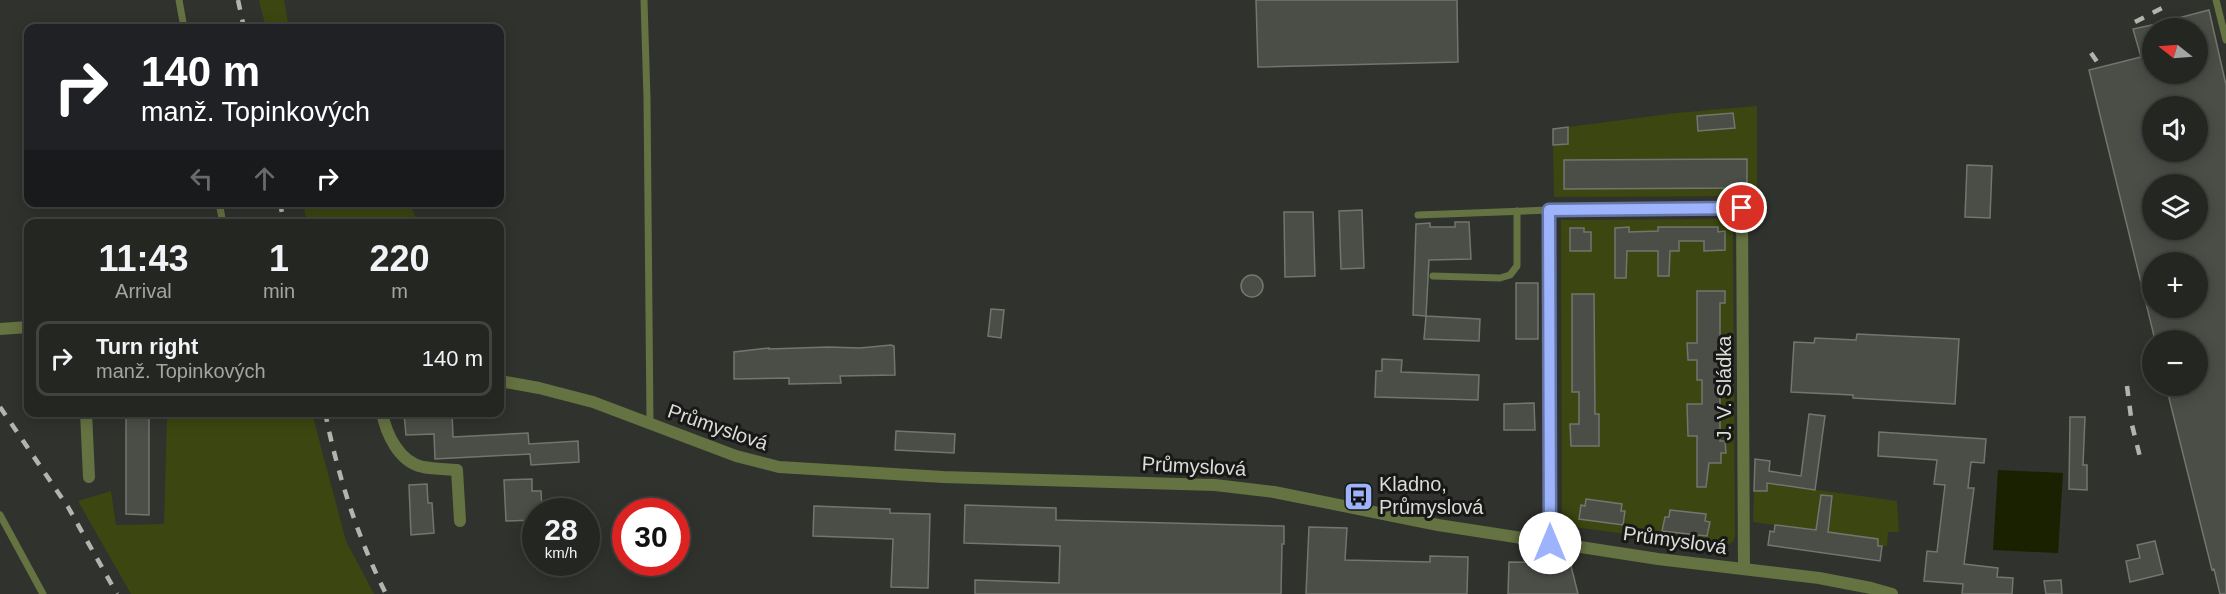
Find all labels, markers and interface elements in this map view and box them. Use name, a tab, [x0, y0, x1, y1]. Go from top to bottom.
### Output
north arrow	[2142, 18, 2208, 84]
map controls	[2142, 18, 2208, 396]
icon: right	[42, 48, 120, 126]
text: 140 m	[141, 48, 260, 95]
button: sound	[2142, 96, 2208, 162]
text: manž. Topinkových	[141, 97, 370, 127]
icon: left	[185, 162, 218, 195]
icon: ahead	[248, 162, 281, 195]
icon: right	[311, 162, 344, 195]
button: layers	[2142, 174, 2208, 240]
pin	[1716, 182, 1767, 233]
icon: arrive	[1725, 191, 1758, 224]
text: 11:43	[98, 238, 188, 279]
text: 1	[269, 238, 289, 279]
text: 220	[370, 238, 430, 279]
button: +	[2142, 252, 2208, 318]
text: Arrival	[115, 280, 172, 302]
text: min	[263, 280, 295, 302]
text: m	[391, 280, 408, 302]
button: −	[2142, 330, 2208, 396]
text: Turn right	[96, 334, 198, 359]
street label: J. V. Sládka	[1713, 335, 1735, 440]
icon: right	[45, 342, 78, 375]
text: 140 m	[422, 346, 483, 371]
text: manž. Topinkových	[96, 360, 266, 382]
street label: Průmyslová	[665, 400, 772, 455]
street label: Průmyslová	[1141, 452, 1248, 480]
place label: Kladno, Průmyslová	[1379, 473, 1484, 518]
bus stop icon: Kladno, Průmyslová	[1342, 480, 1374, 512]
speed limit sign: 30	[612, 498, 690, 576]
position arrow	[1518, 511, 1582, 575]
text: 28	[544, 513, 578, 546]
street label: Průmyslová	[1622, 522, 1729, 558]
text: km/h	[545, 544, 577, 561]

